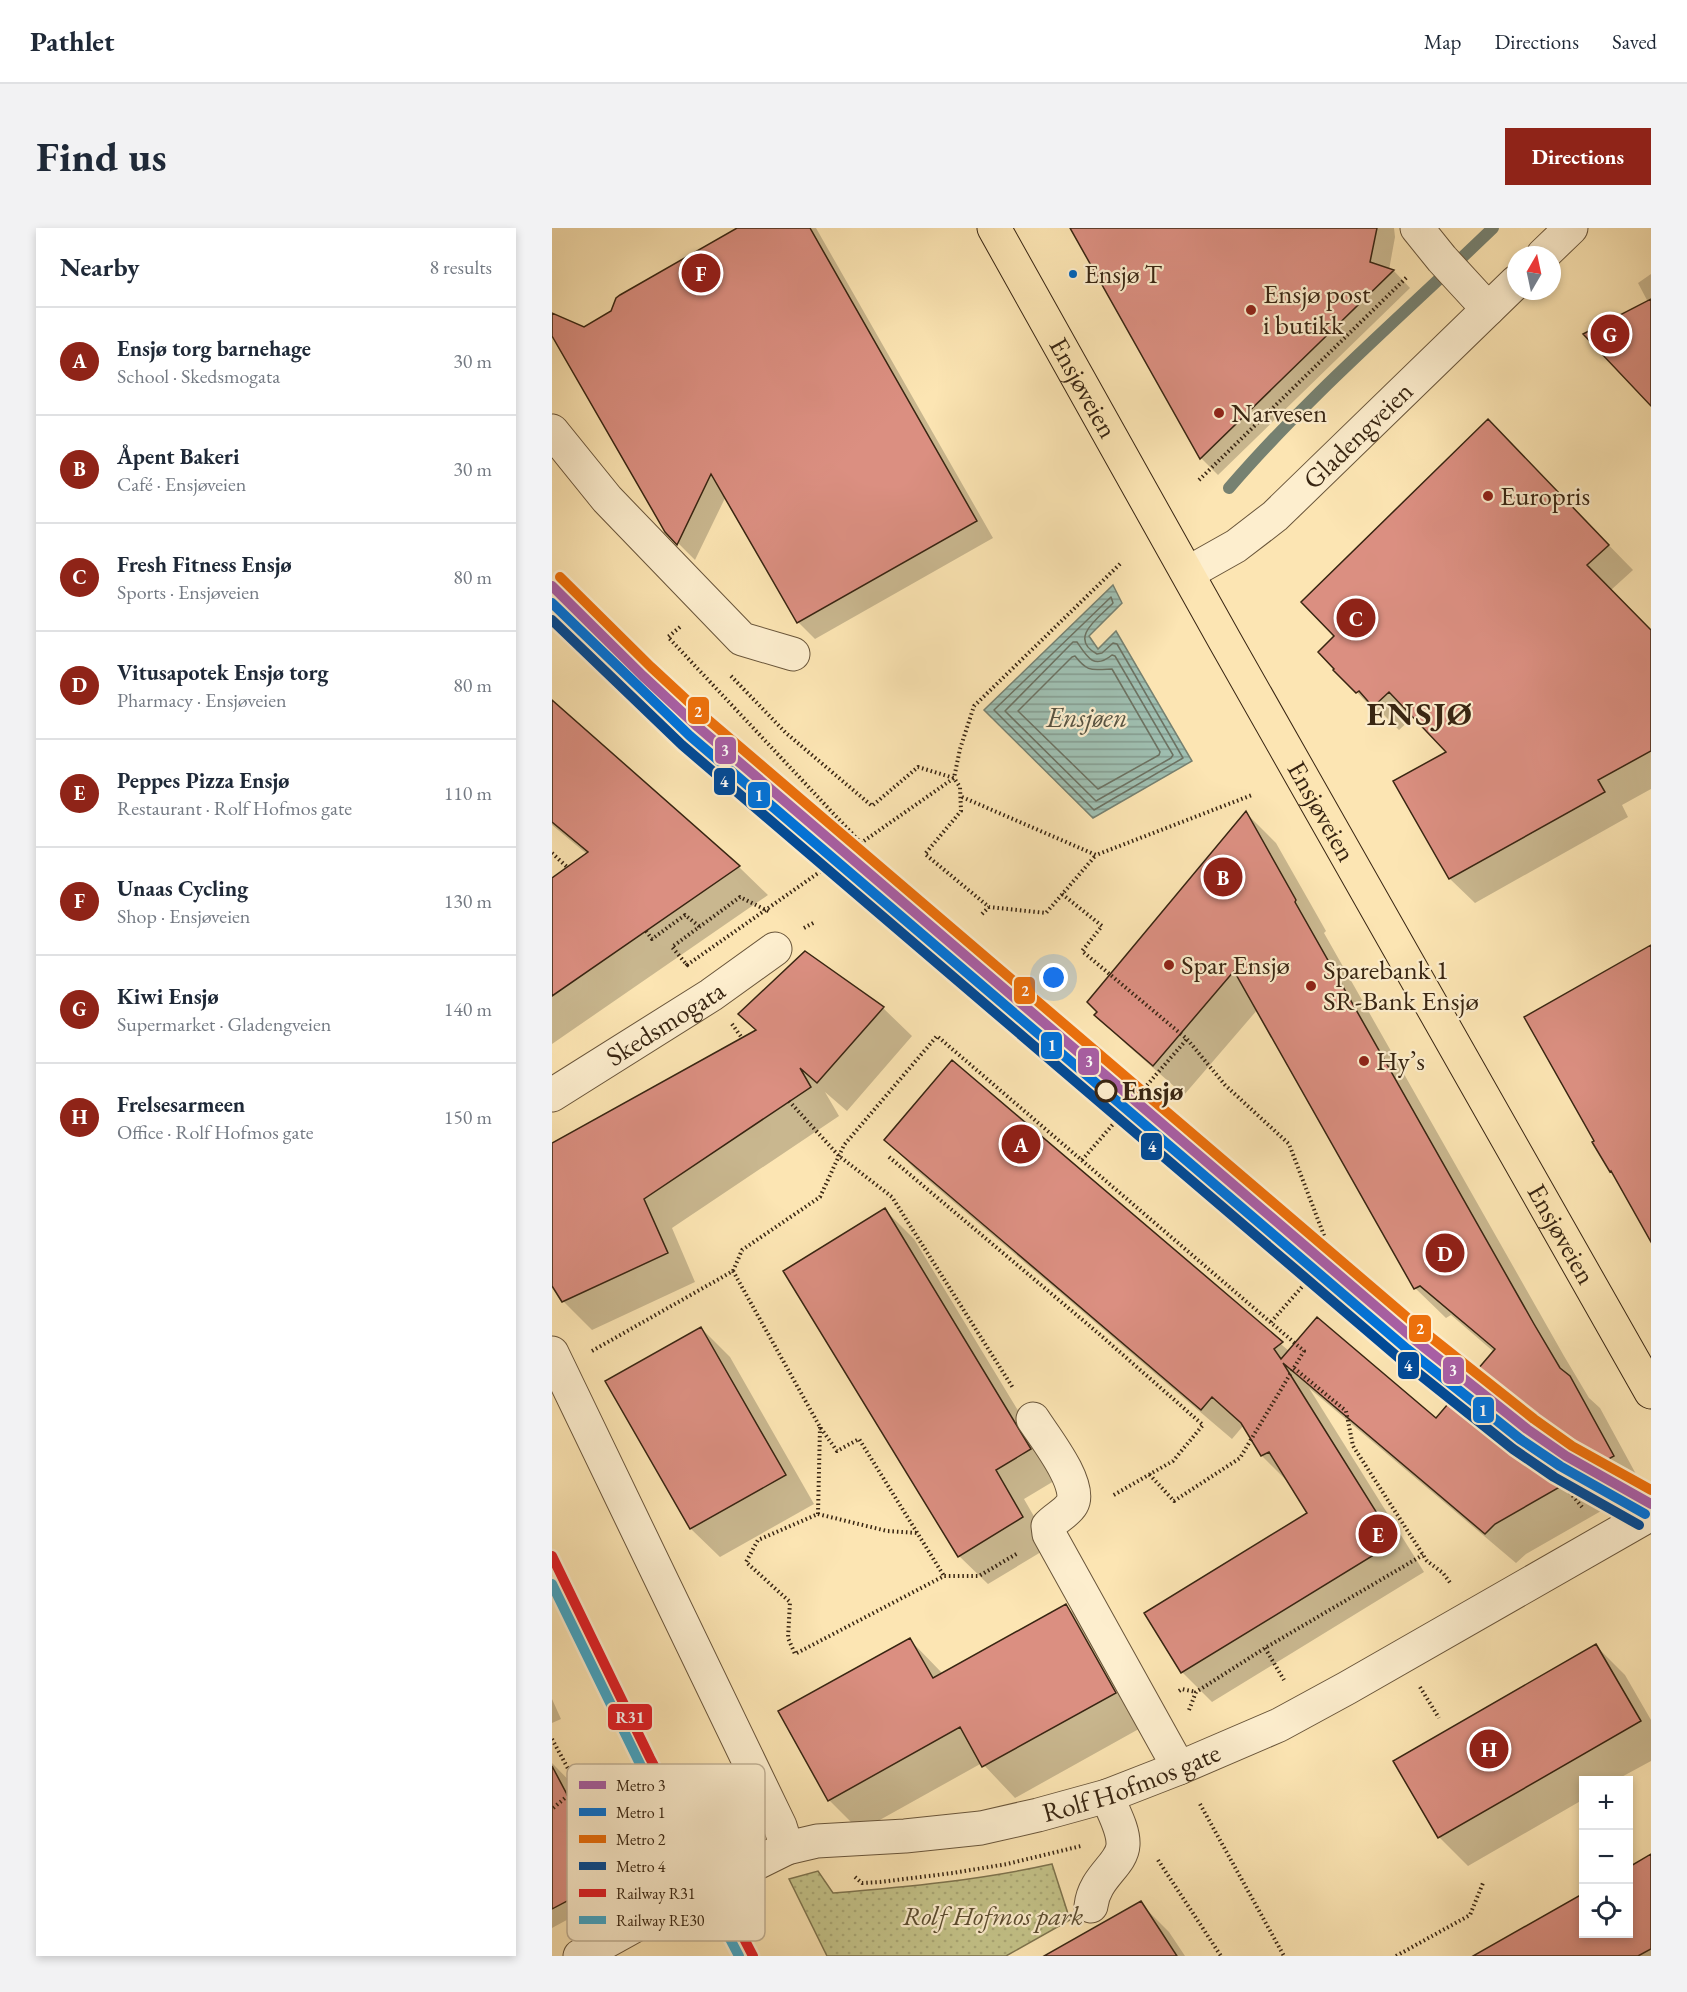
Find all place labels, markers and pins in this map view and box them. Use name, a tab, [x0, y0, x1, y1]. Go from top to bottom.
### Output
pin: F	[682, 250, 720, 296]
place label: Ensjø T	[1084, 257, 1162, 291]
marker: Ensjø T	[1067, 268, 1079, 280]
place label: Ensjø post i butikk	[1263, 276, 1371, 342]
marker: Ensjø post i butikk	[1244, 303, 1258, 317]
pin: G	[1590, 312, 1630, 356]
place label: Narvesen	[1231, 395, 1327, 430]
marker: Narvesen	[1212, 406, 1226, 420]
place label: Europris	[1500, 478, 1590, 513]
marker: Europris	[1481, 489, 1495, 503]
pin: C	[1336, 596, 1376, 640]
pin: B	[1204, 854, 1242, 900]
place label: Spar Ensjø	[1181, 947, 1290, 982]
place label: Sparebank 1 SR-Bank Ensjø	[1323, 952, 1479, 1018]
marker: Spar Ensjø	[1162, 958, 1176, 972]
marker: Sparebank 1 SR-Bank Ensjø	[1304, 979, 1318, 993]
place label: Hy’s	[1376, 1043, 1425, 1078]
marker: Hy’s	[1357, 1054, 1371, 1068]
place label: Ensjø	[1122, 1073, 1183, 1108]
marker: Ensjø	[1095, 1080, 1117, 1102]
pin: A	[1002, 1122, 1040, 1166]
pin: D	[1426, 1230, 1464, 1276]
pin: E	[1358, 1512, 1398, 1556]
pin: H	[1470, 1726, 1508, 1772]

